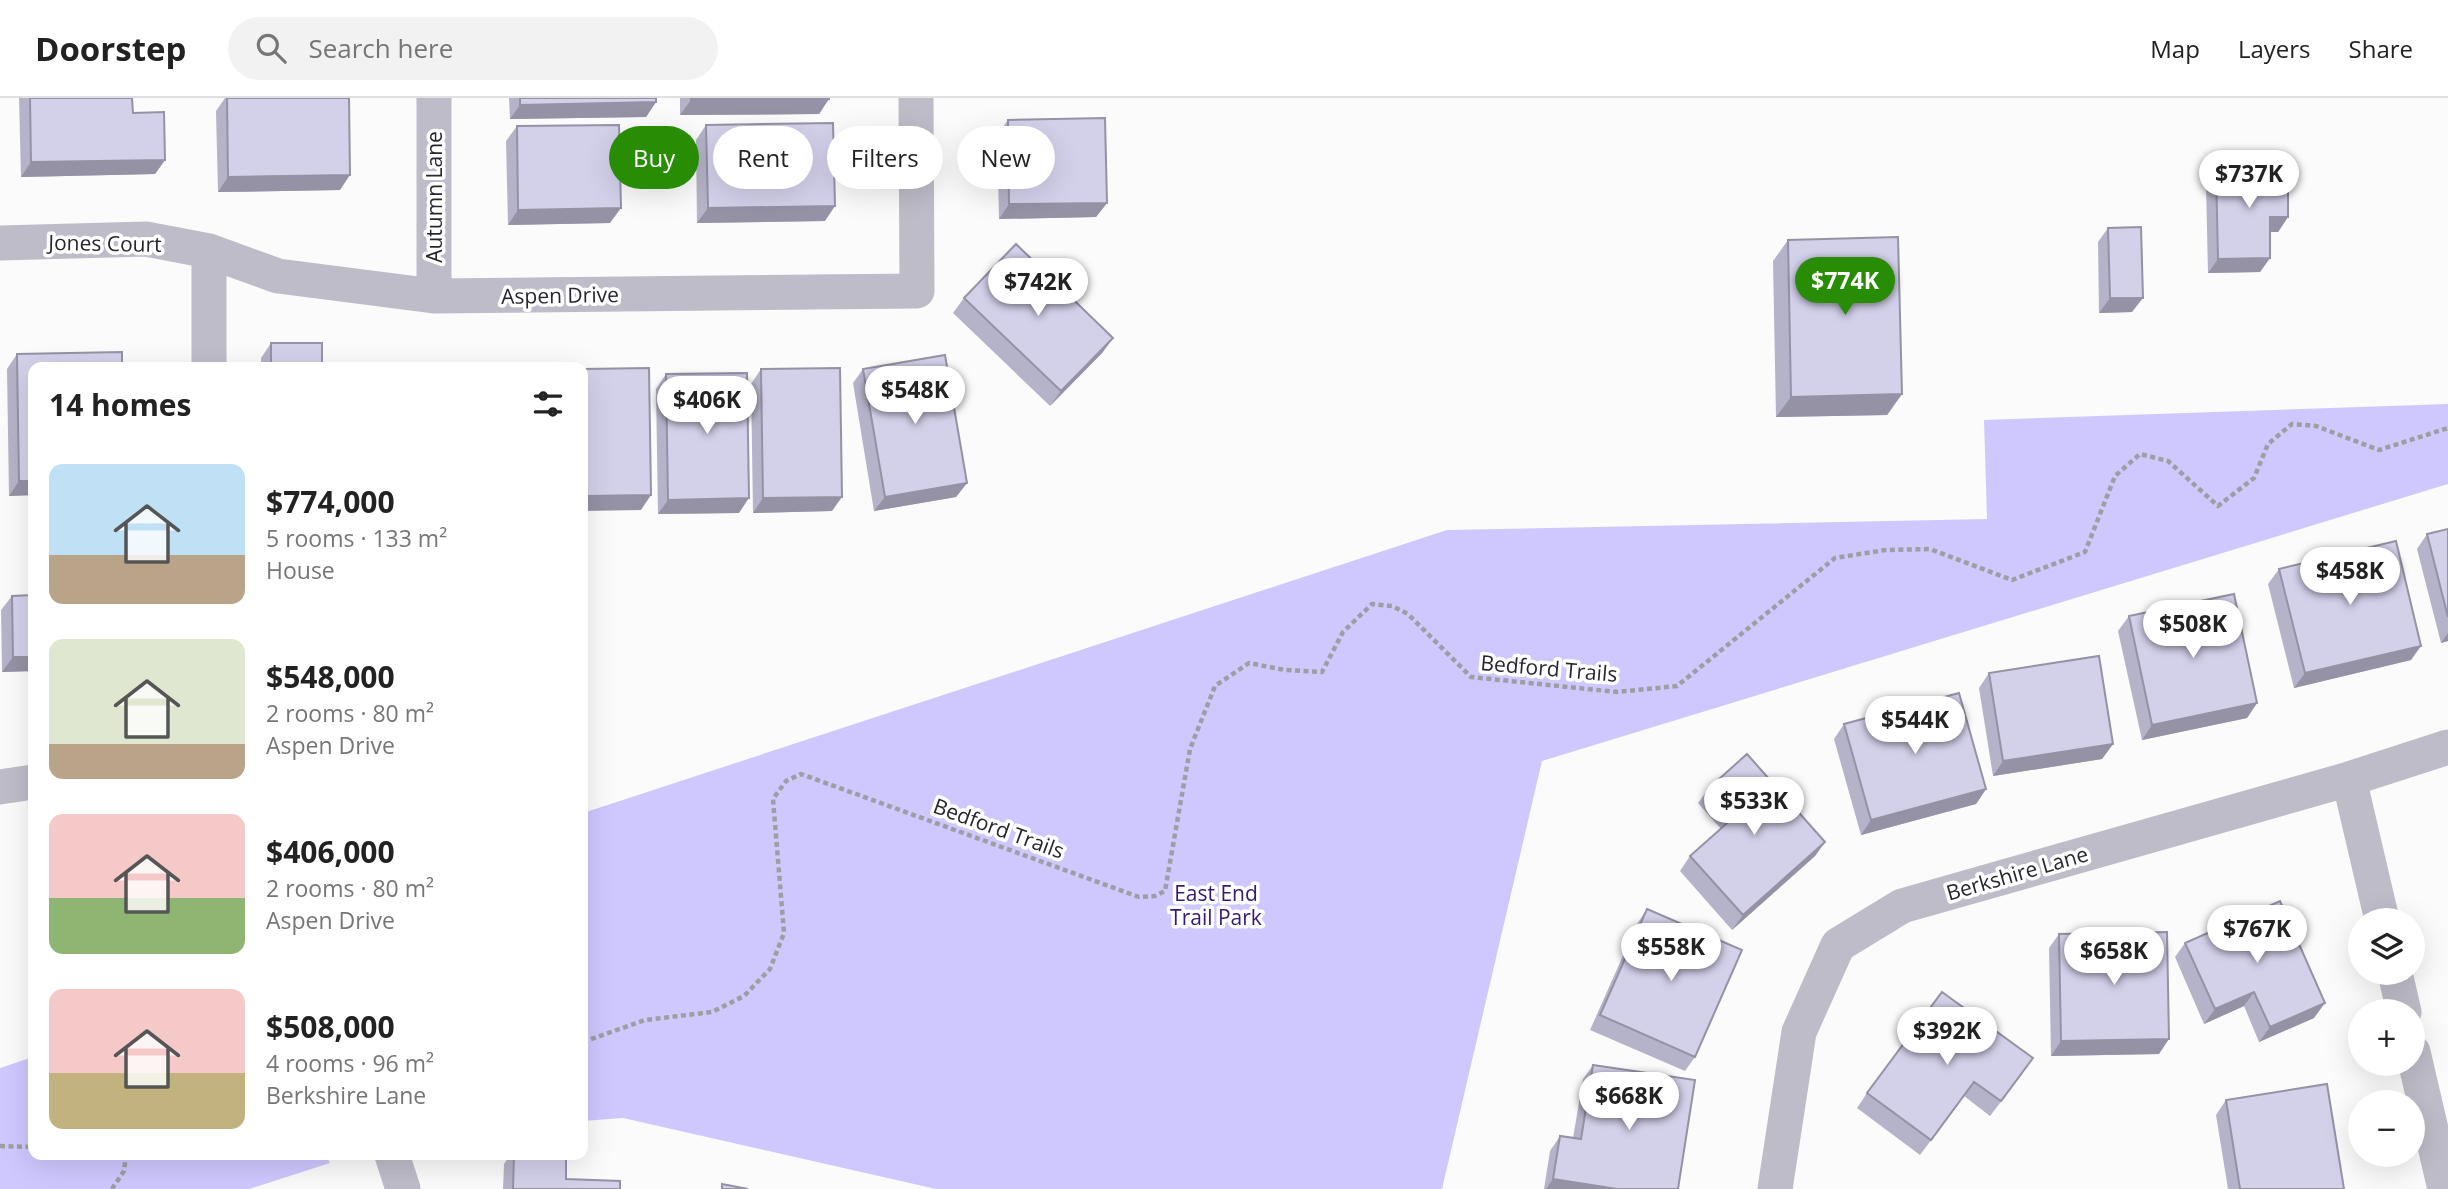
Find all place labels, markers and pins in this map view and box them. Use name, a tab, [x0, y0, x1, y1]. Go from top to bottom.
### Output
pin: $737K	[2200, 150, 2298, 210]
pin: $742K	[989, 258, 1087, 318]
pin: $774K	[1796, 258, 1894, 317]
pin: $548K	[866, 366, 964, 426]
pin: $406K	[658, 376, 756, 436]
pin: $458K	[2301, 547, 2399, 607]
pin: $508K	[2144, 601, 2242, 660]
pin: $544K	[1866, 696, 1964, 756]
pin: $533K	[1705, 778, 1803, 837]
pin: $767K	[2208, 906, 2306, 965]
pin: $558K	[1622, 924, 1720, 983]
pin: $658K	[2065, 928, 2163, 987]
pin: $392K	[1898, 1007, 1996, 1067]
pin: $668K	[1580, 1072, 1678, 1132]

